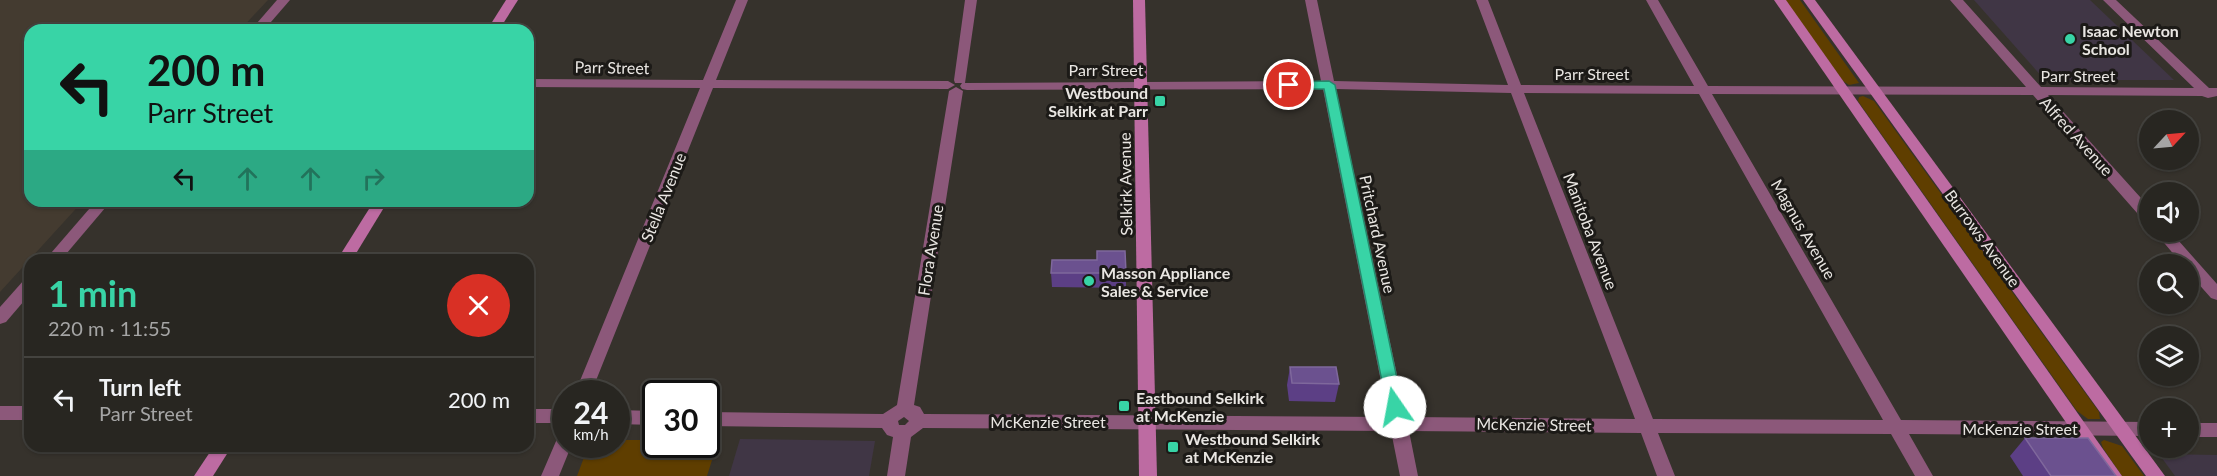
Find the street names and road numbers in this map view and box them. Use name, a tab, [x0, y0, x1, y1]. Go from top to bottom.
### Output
street label: Parr Street	[574, 57, 650, 77]
street label: Parr Street	[1069, 60, 1144, 79]
street label: Parr Street	[1555, 64, 1630, 83]
street label: Parr Street	[2041, 66, 2116, 85]
street label: Alfred Avenue	[2037, 93, 2117, 179]
street label: Selkirk Avenue	[1115, 132, 1135, 236]
street label: Stella Avenue	[636, 150, 690, 244]
street label: Manitoba Avenue	[1560, 170, 1622, 292]
street label: Pritchard Avenue	[1356, 173, 1400, 295]
street label: Magnus Avenue	[1768, 176, 1840, 282]
street label: Burrows Avenue	[1941, 186, 2025, 290]
street label: Flora Avenue	[913, 203, 947, 297]
street label: McKenzie Street	[990, 412, 1106, 431]
street label: McKenzie Street	[1476, 413, 1592, 435]
street label: McKenzie Street	[1962, 419, 2078, 438]

